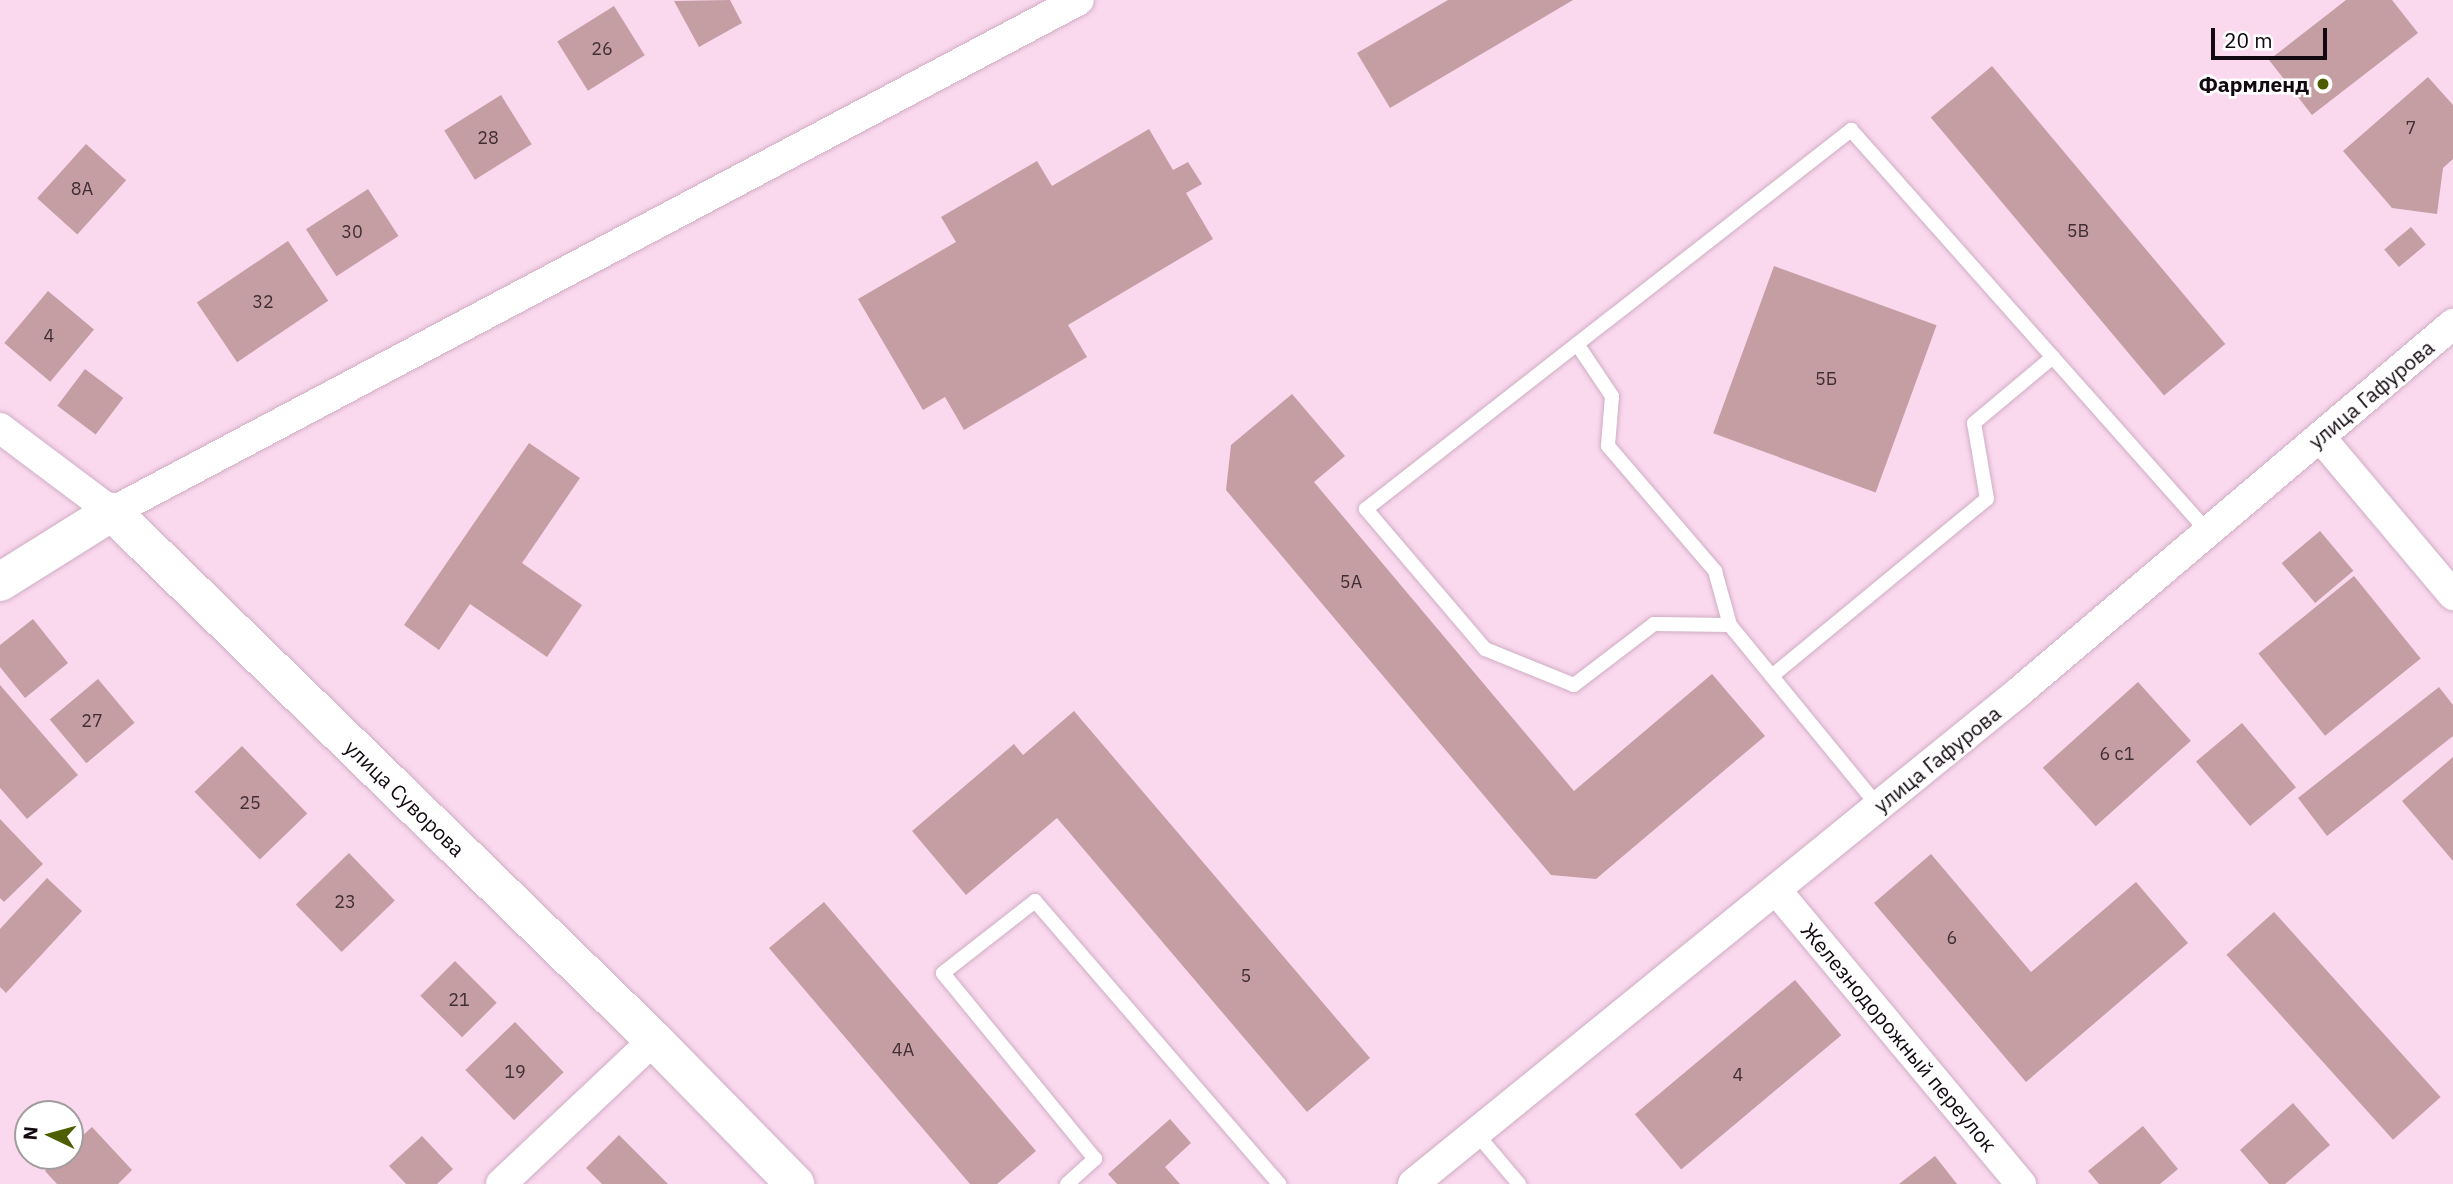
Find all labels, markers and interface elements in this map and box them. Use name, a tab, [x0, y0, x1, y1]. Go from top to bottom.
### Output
scale bar	[2215, 14, 2330, 58]
text: 20 m	[2224, 26, 2273, 54]
house number: 26	[591, 38, 613, 60]
place label: Фармленд	[2199, 71, 2309, 97]
marker: Фармленд	[2315, 76, 2331, 92]
house number: 7	[2406, 117, 2416, 139]
house number: 28	[477, 127, 499, 149]
house number: 8А	[71, 178, 93, 200]
house number: 5В	[2067, 220, 2089, 242]
house number: 30	[341, 221, 363, 243]
house number: 32	[252, 291, 274, 313]
house number: 4	[44, 325, 54, 347]
street label: улица Гафурова	[2303, 334, 2439, 454]
house number: 5Б	[1815, 368, 1837, 390]
house number: 5А	[1340, 571, 1362, 593]
street label: улица Гафурова	[1868, 700, 2006, 818]
house number: 27	[81, 710, 103, 732]
street label: улица Суворова	[340, 734, 470, 862]
house number: 6 с1	[2100, 743, 2134, 765]
house number: 25	[239, 792, 261, 814]
house number: 23	[334, 891, 356, 913]
street label: Железнодорожный переулок	[1796, 917, 2002, 1157]
house number: 6	[1947, 927, 1957, 949]
house number: 5	[1241, 965, 1251, 987]
house number: 21	[448, 989, 470, 1011]
house number: 4А	[892, 1039, 914, 1061]
house number: 19	[504, 1061, 526, 1083]
house number: 4	[1733, 1064, 1743, 1086]
north arrow	[14, 1100, 84, 1170]
text: N	[18, 1125, 43, 1141]

